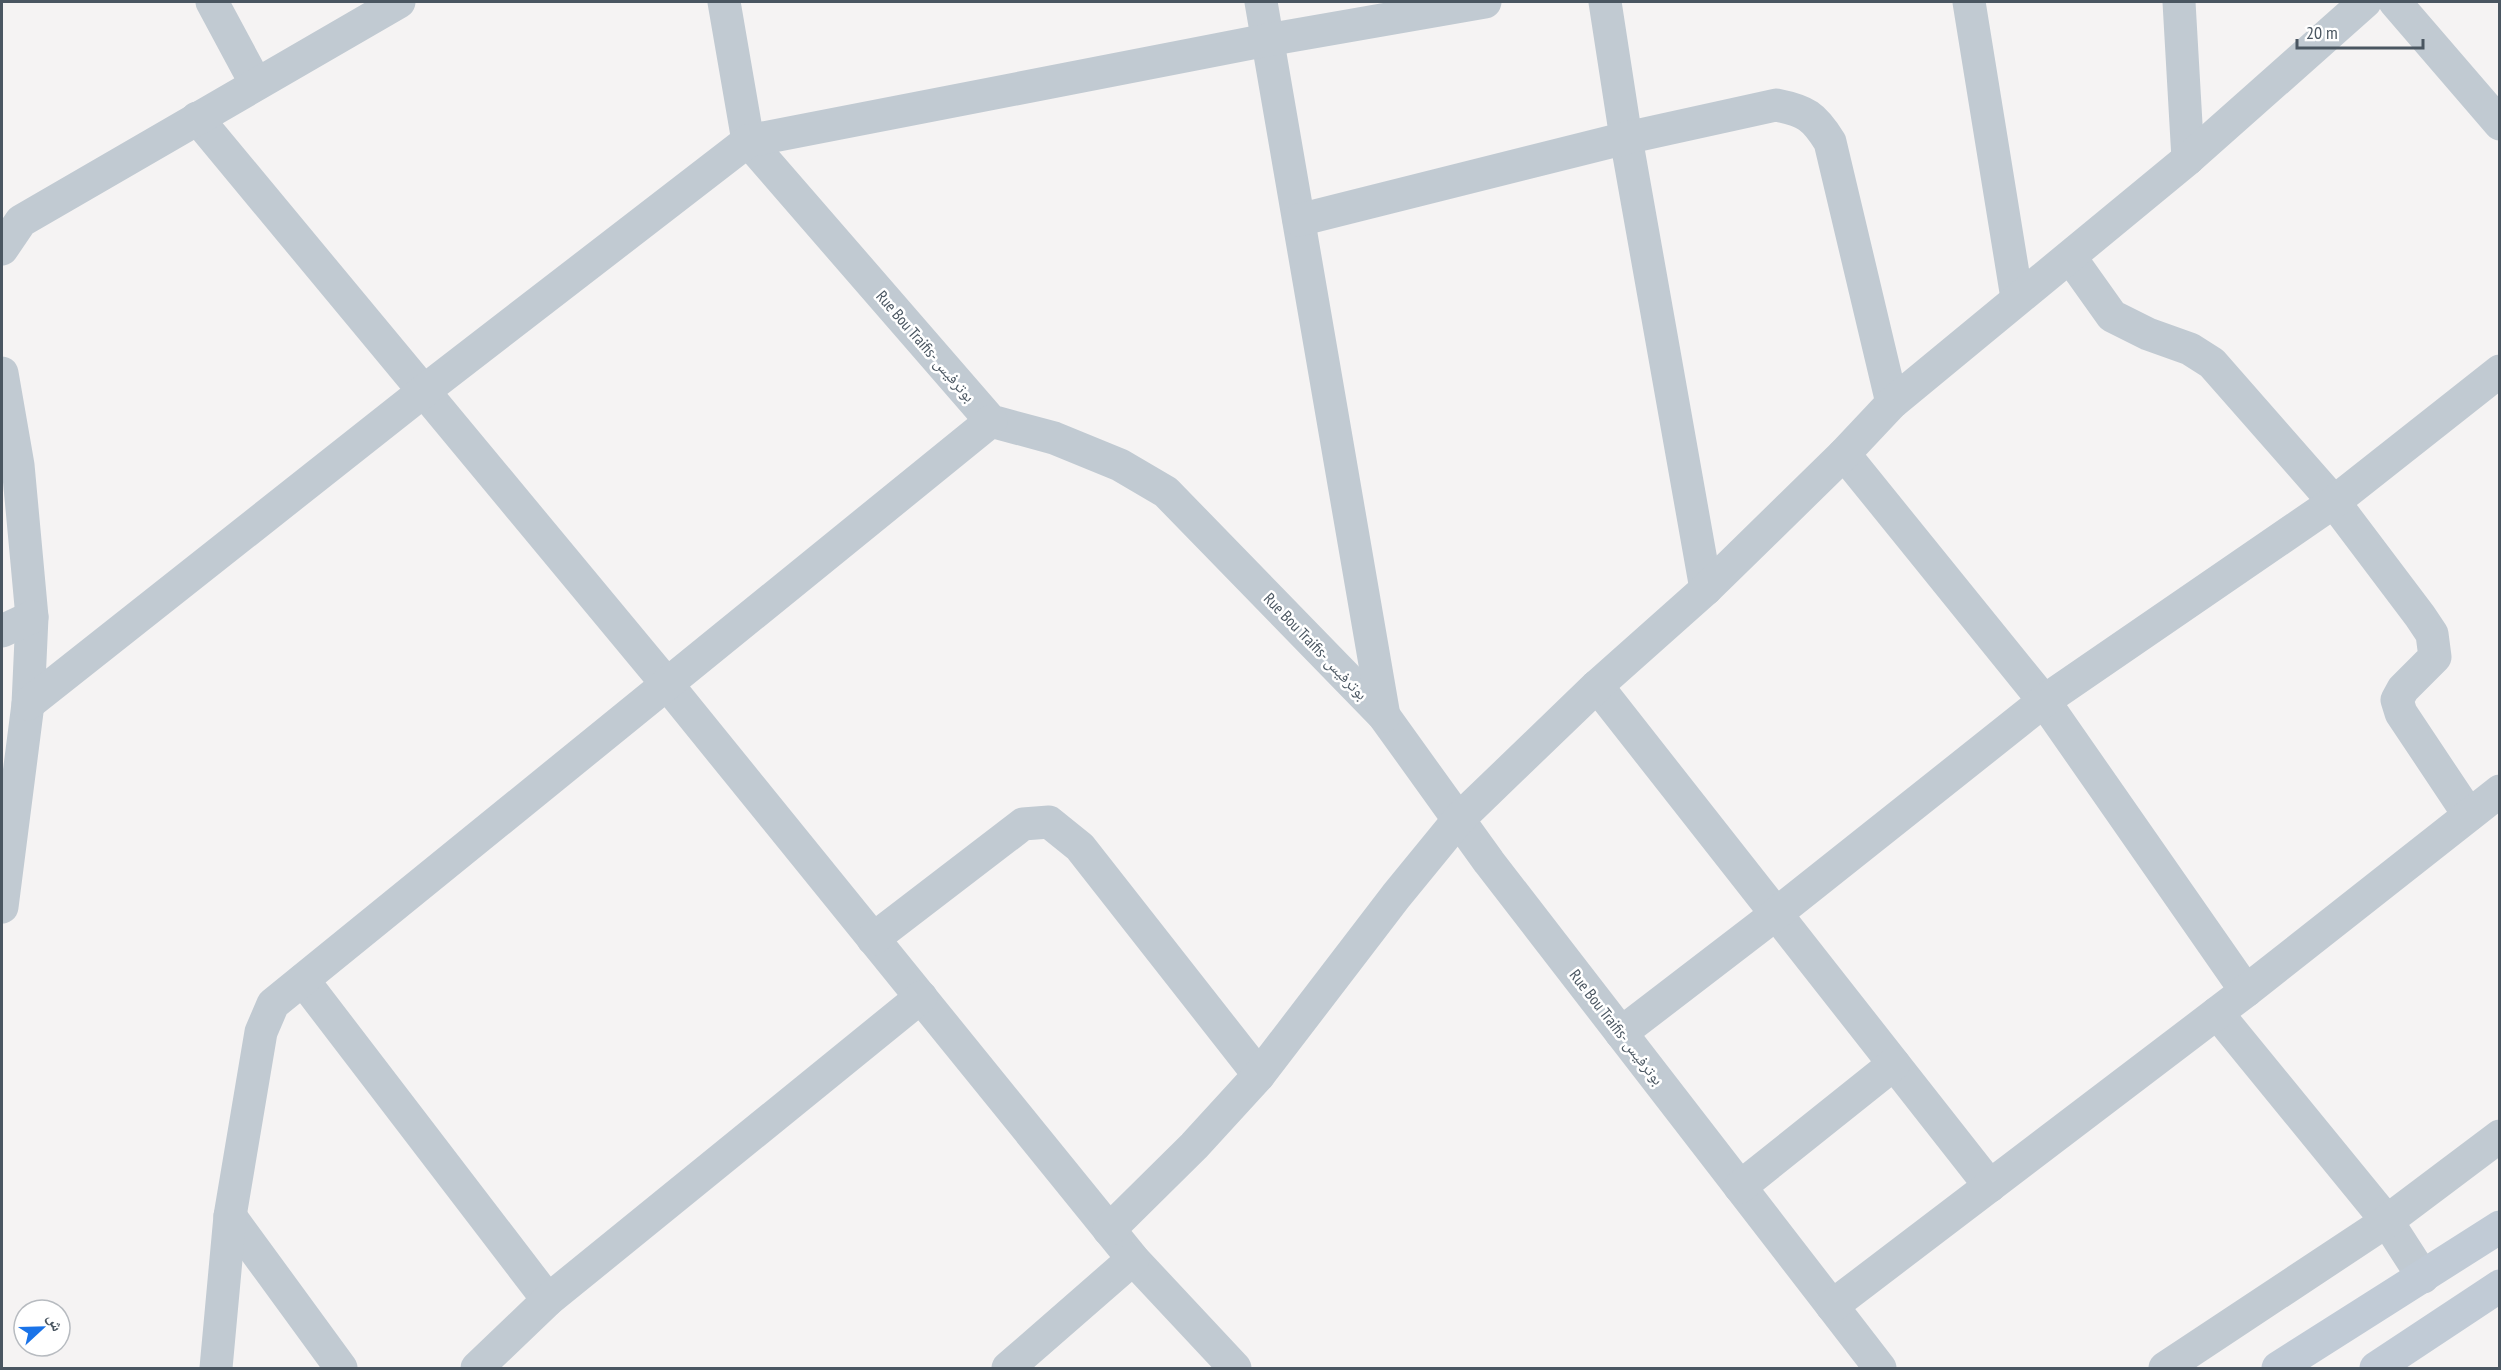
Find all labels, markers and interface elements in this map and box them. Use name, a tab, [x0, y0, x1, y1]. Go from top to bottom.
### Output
scale bar	[2297, 12, 2423, 50]
text: 20 m	[2306, 21, 2338, 44]
street label: Rue Bou Traifis- بوترفيس	[871, 286, 980, 406]
street label: Rue Bou Traifis- بوترفيس	[1259, 588, 1372, 704]
street label: Rue Bou Traifis- بوترفيس	[1565, 965, 1668, 1089]
north arrow	[12, 1298, 72, 1358]
text: ش	[43, 1311, 68, 1334]

